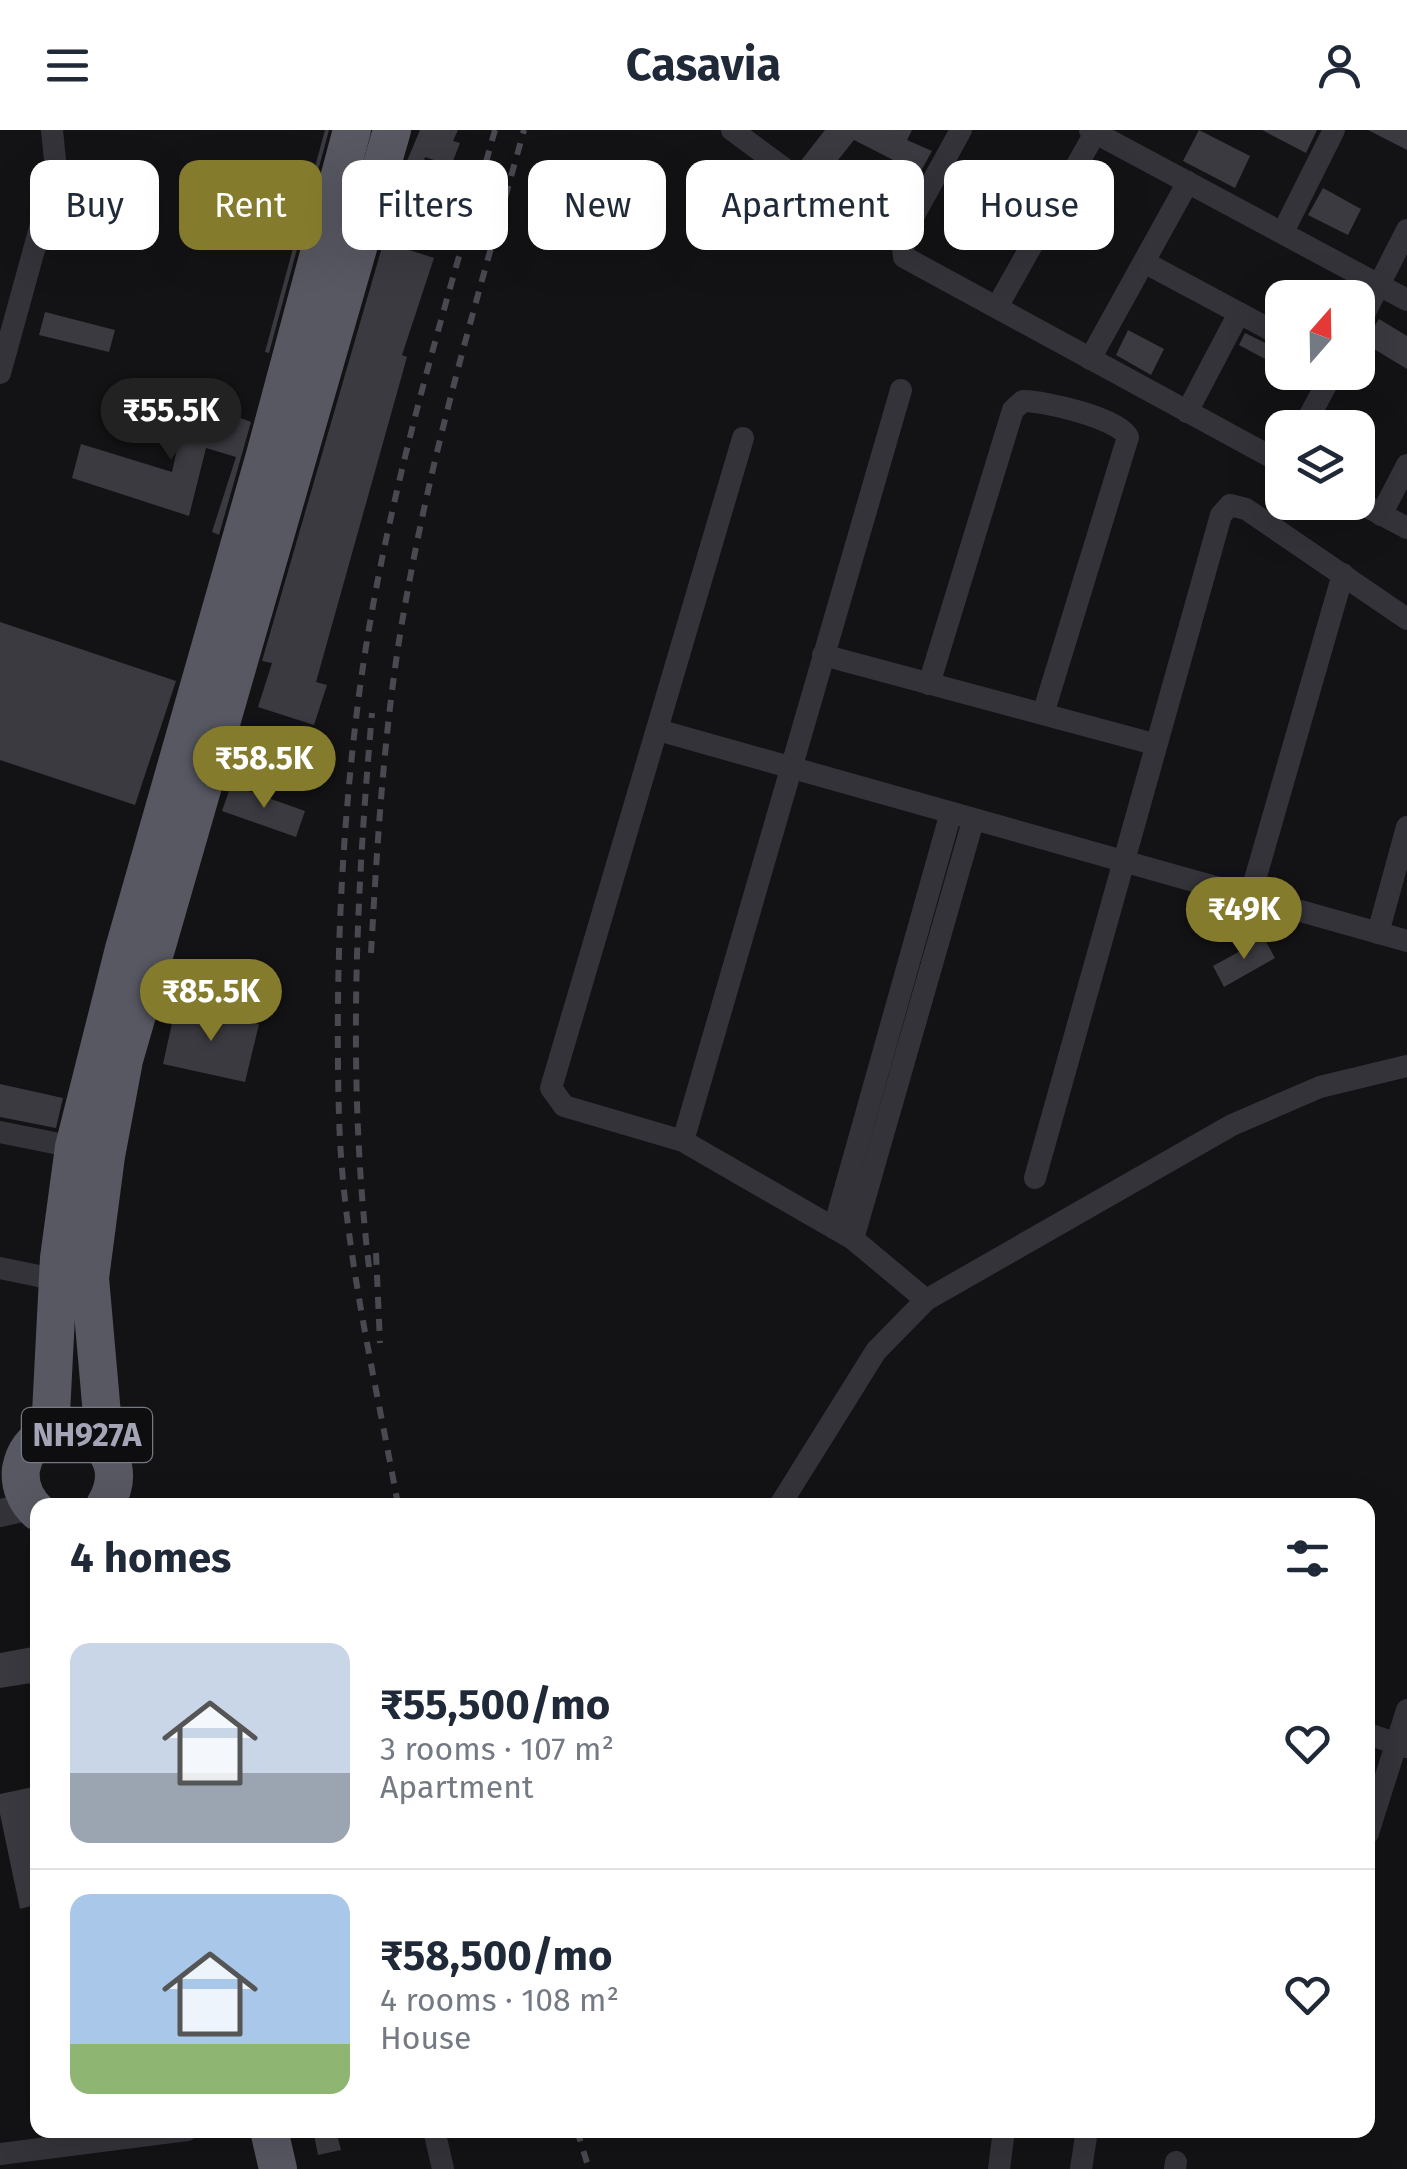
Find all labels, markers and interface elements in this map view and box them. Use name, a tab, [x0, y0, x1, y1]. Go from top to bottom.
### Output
icon: menu	[40, 38, 95, 93]
text: Casavia	[626, 38, 781, 92]
icon: person	[1312, 38, 1367, 93]
chip: Buy	[30, 160, 159, 250]
chip: Rent	[179, 160, 322, 250]
chip: Filters	[342, 160, 508, 250]
chip: New	[528, 160, 666, 250]
chip: Apartment	[686, 160, 924, 250]
chip: House	[944, 160, 1114, 250]
north arrow	[1265, 280, 1375, 390]
map controls	[1265, 280, 1375, 520]
pin: ₹55.5K	[90, 378, 252, 463]
text: ₹55.5K	[123, 391, 219, 429]
button: layers	[1265, 410, 1375, 520]
pin: ₹58.5K	[183, 726, 345, 811]
text: ₹58.5K	[215, 739, 313, 777]
pin: ₹49K	[1185, 877, 1303, 962]
text: ₹49K	[1208, 890, 1280, 928]
pin: ₹85.5K	[130, 959, 292, 1044]
text: ₹85.5K	[162, 972, 260, 1010]
road number: NH927A	[22, 1408, 152, 1462]
icon: filters	[1280, 1531, 1335, 1586]
text: 4 homes	[70, 1533, 231, 1583]
text: ₹55,500/mo	[380, 1680, 610, 1730]
icon: home	[150, 1683, 270, 1803]
icon: heart	[1280, 1716, 1335, 1771]
text: 3 rooms · 107 m²	[380, 1730, 614, 1768]
text: Apartment	[380, 1768, 534, 1806]
text: ₹58,500/mo	[380, 1931, 612, 1981]
icon: home	[150, 1934, 270, 2054]
icon: heart	[1280, 1967, 1335, 2022]
text: 4 rooms · 108 m²	[380, 1981, 619, 2019]
text: House	[380, 2019, 471, 2057]

